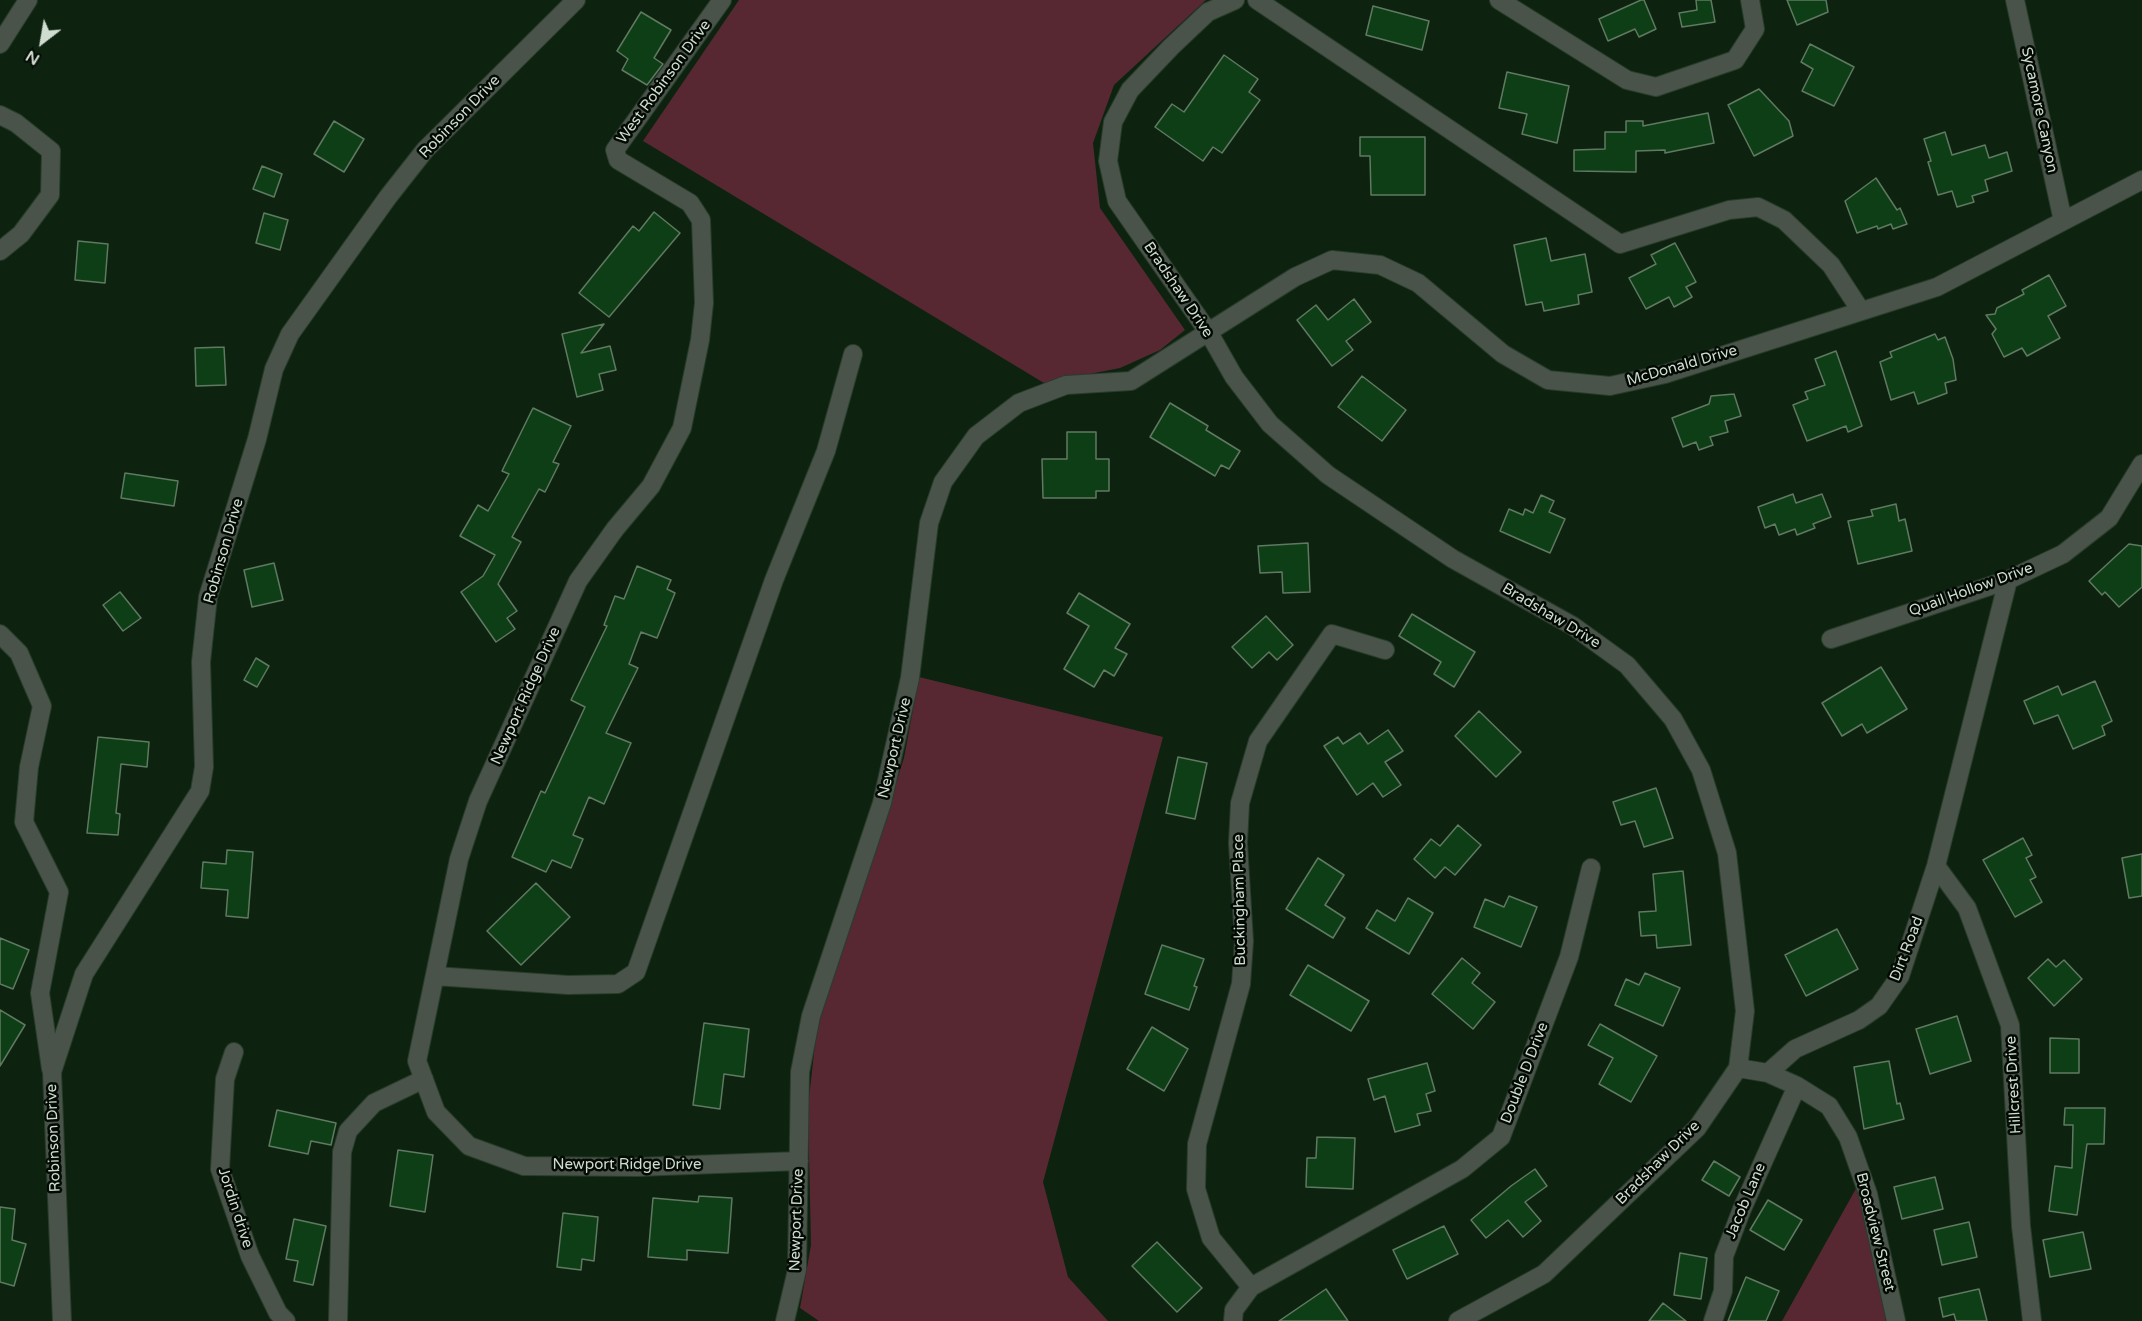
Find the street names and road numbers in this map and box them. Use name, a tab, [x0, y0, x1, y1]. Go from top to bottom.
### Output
street label: West Robinson Drive	[613, 17, 715, 147]
street label: Sycamore Canyon	[2017, 46, 2061, 174]
street label: Robinson Drive	[416, 72, 504, 162]
street label: Bradshaw Drive	[1139, 239, 1217, 341]
street label: McDonald Drive	[1625, 342, 1739, 390]
street label: Robinson Drive	[200, 496, 248, 606]
street label: Quail Hollow Drive	[1907, 559, 2035, 621]
street label: Bradshaw Drive	[1499, 580, 1603, 652]
street label: Newport Ridge Drive	[488, 624, 564, 768]
street label: Newport Drive	[875, 696, 915, 800]
street label: Buckingham Place	[1230, 834, 1250, 966]
street label: Dirt Road	[1886, 914, 1928, 984]
street label: Double D Drive	[1497, 1020, 1553, 1126]
street label: Hillcrest Drive	[2002, 1036, 2026, 1134]
street label: Robinson Drive	[43, 1084, 65, 1192]
street label: Bradshaw Drive	[1612, 1117, 1704, 1209]
street label: Newport Ridge Drive	[553, 1156, 701, 1174]
street label: Jacob Lane	[1722, 1160, 1770, 1242]
street label: Jordin drive	[214, 1166, 256, 1250]
street label: Newport Drive	[786, 1168, 808, 1272]
street label: Broadview Street	[1852, 1171, 1898, 1293]

